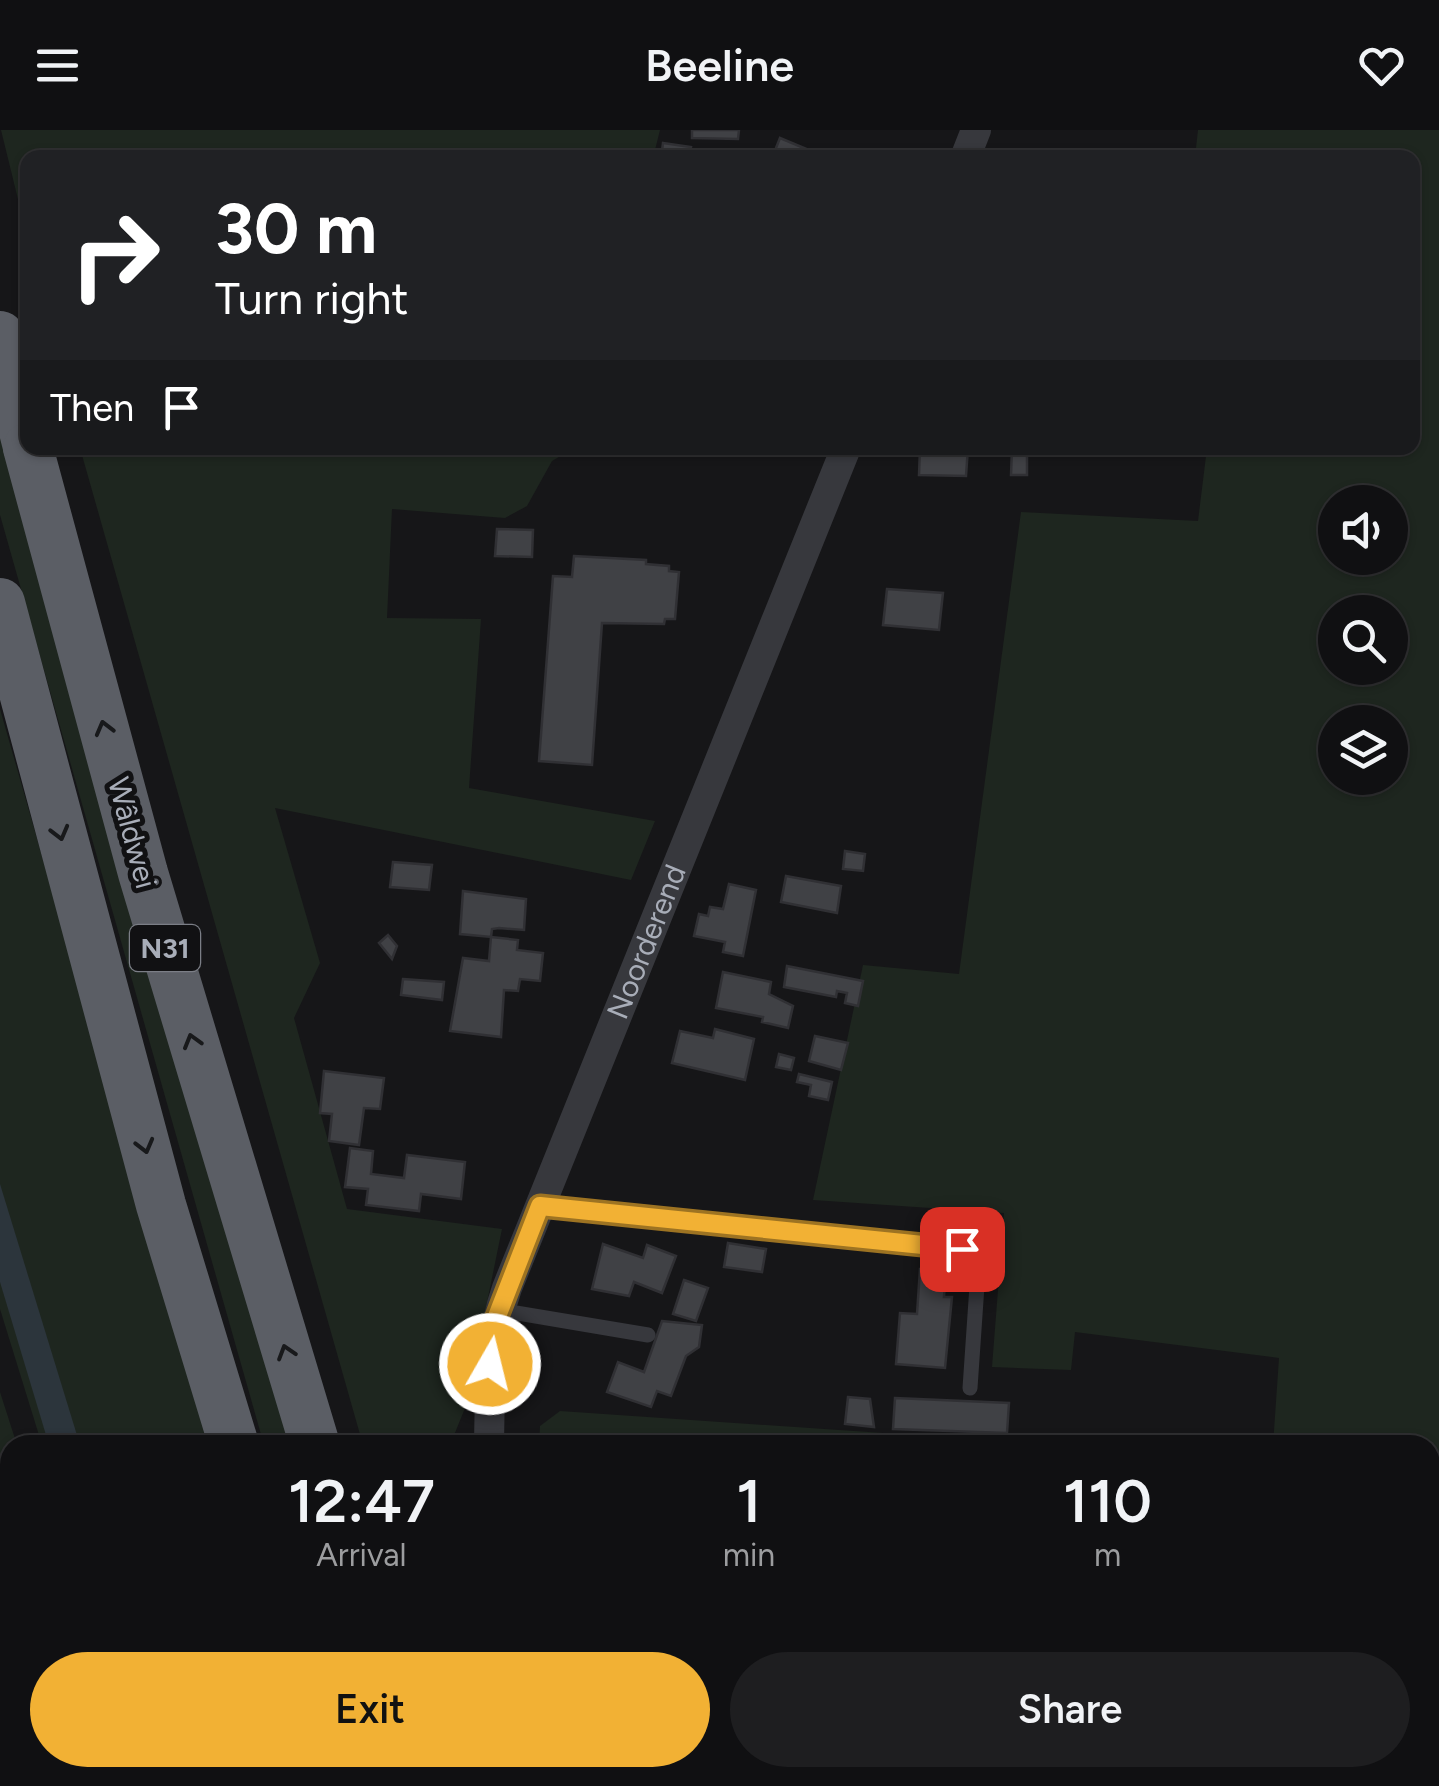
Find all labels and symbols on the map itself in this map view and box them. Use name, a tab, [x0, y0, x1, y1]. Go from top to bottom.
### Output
one-way arrow	[94, 720, 115, 737]
street label: Wâldwei	[100, 773, 165, 892]
one-way arrow	[48, 824, 69, 841]
street label: Noorderend	[599, 859, 694, 1024]
road number: N31	[130, 925, 200, 971]
one-way arrow	[183, 1033, 204, 1050]
one-way arrow	[134, 1137, 155, 1154]
pin	[920, 1207, 1005, 1292]
position arrow	[438, 1312, 542, 1416]
one-way arrow	[277, 1344, 298, 1361]

